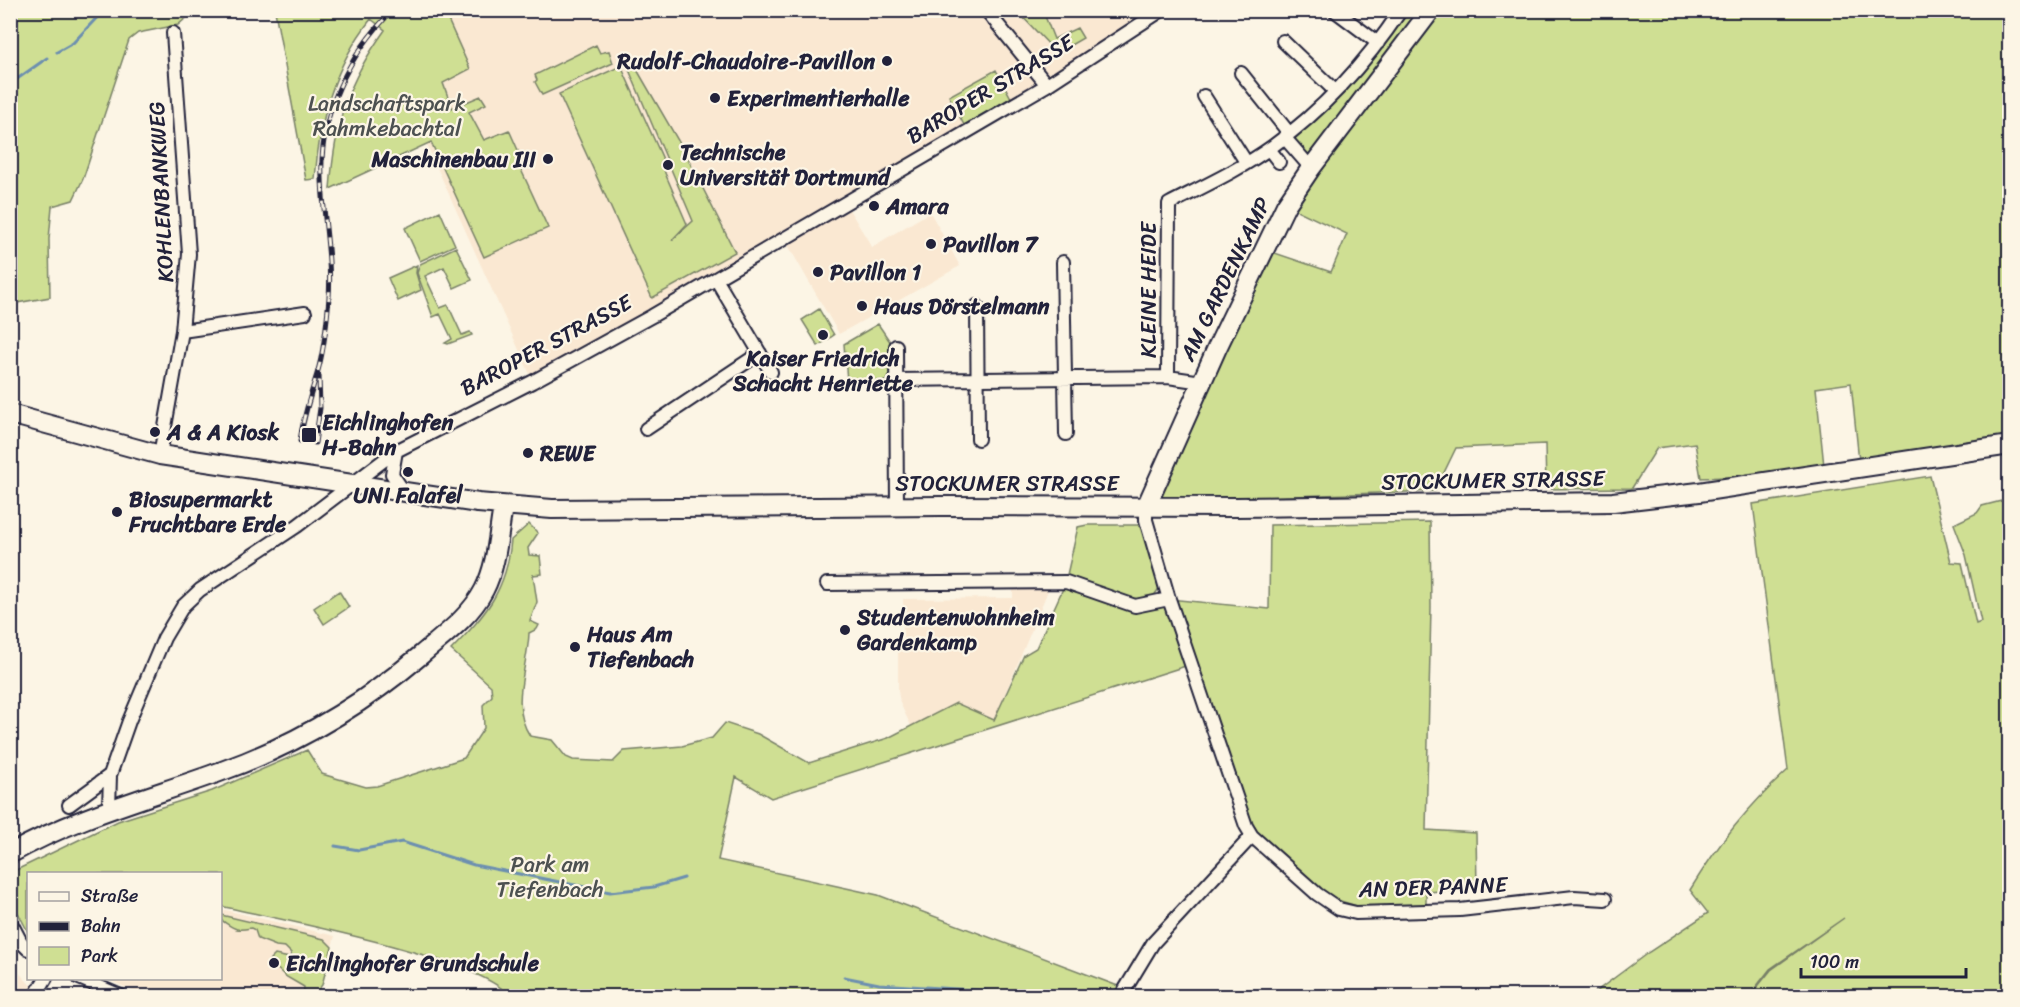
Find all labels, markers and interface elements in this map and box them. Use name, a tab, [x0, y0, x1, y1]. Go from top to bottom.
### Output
street label: BAROPER STRASSE	[898, 22, 1083, 155]
place label: Rudolf-Chaudoire-Pavillon	[616, 42, 875, 81]
marker: Rudolf-Chaudoire-Pavillon	[880, 54, 894, 68]
place label: Experimentierhalle	[727, 79, 910, 118]
park label: Landschaftspark Rahmkebachtal	[308, 84, 466, 148]
marker: Experimentierhalle	[708, 91, 722, 105]
street label: KOHLENBANKWEG	[137, 100, 185, 284]
place label: Technische Universität Dortmund	[680, 133, 892, 197]
place label: Maschinenbau III	[370, 140, 536, 179]
marker: Maschinenbau III	[541, 152, 555, 166]
marker: Technische Universität Dortmund	[661, 158, 675, 172]
place label: Amara	[885, 187, 949, 226]
street label: AM GARDENKAMP	[1168, 190, 1282, 369]
marker: Amara	[867, 199, 881, 213]
street label: KLEINE HEIDE	[1129, 220, 1168, 358]
place label: Pavillon 7	[943, 225, 1040, 264]
marker: Pavillon 7	[924, 237, 938, 251]
place label: Pavillon 1	[830, 253, 922, 292]
marker: Pavillon 1	[811, 265, 825, 279]
street label: BAROPER STRASSE	[453, 282, 641, 407]
place label: Haus Dörstelmann	[873, 287, 1050, 326]
marker: Haus Dörstelmann	[855, 299, 869, 313]
marker: Kaiser Friedrich Schacht Henriette	[816, 328, 830, 342]
place label: Kaiser Friedrich Schacht Henriette	[732, 339, 914, 403]
place label: Eichlinghofen H-Bahn	[321, 403, 454, 467]
place label: A & A Kiosk	[166, 413, 280, 452]
marker: A & A Kiosk	[148, 425, 162, 439]
marker: Eichlinghofen H-Bahn	[300, 426, 318, 444]
place label: REWE	[539, 434, 597, 473]
marker: REWE	[521, 446, 535, 460]
street label: STOCKUMER STRASSE	[1381, 459, 1607, 501]
street label: STOCKUMER STRASSE	[895, 464, 1120, 503]
marker: UNI Falafel	[401, 465, 415, 479]
place label: UNI Falafel	[353, 476, 463, 515]
place label: Biosupermarkt Fruchtbare Erde	[128, 480, 287, 544]
marker: Biosupermarkt Fruchtbare Erde	[110, 505, 124, 519]
place label: Studentenwohnheim Gardenkamp	[856, 598, 1055, 662]
place label: Haus Am Tiefenbach	[586, 615, 695, 679]
marker: Studentenwohnheim Gardenkamp	[838, 623, 852, 637]
marker: Haus Am Tiefenbach	[568, 640, 582, 654]
park label: Park am Tiefenbach	[496, 845, 604, 909]
street label: AN DER PANNE	[1357, 865, 1510, 909]
legend	[27, 872, 222, 980]
text: Straße	[81, 880, 138, 912]
text: Bahn	[81, 910, 121, 942]
text: Park	[81, 940, 118, 972]
scale bar	[1801, 941, 1966, 979]
place label: Eichlinghofer Grundschule	[286, 944, 540, 983]
text: 100 m	[1810, 946, 1859, 978]
marker: Eichlinghofer Grundschule	[267, 956, 281, 970]

